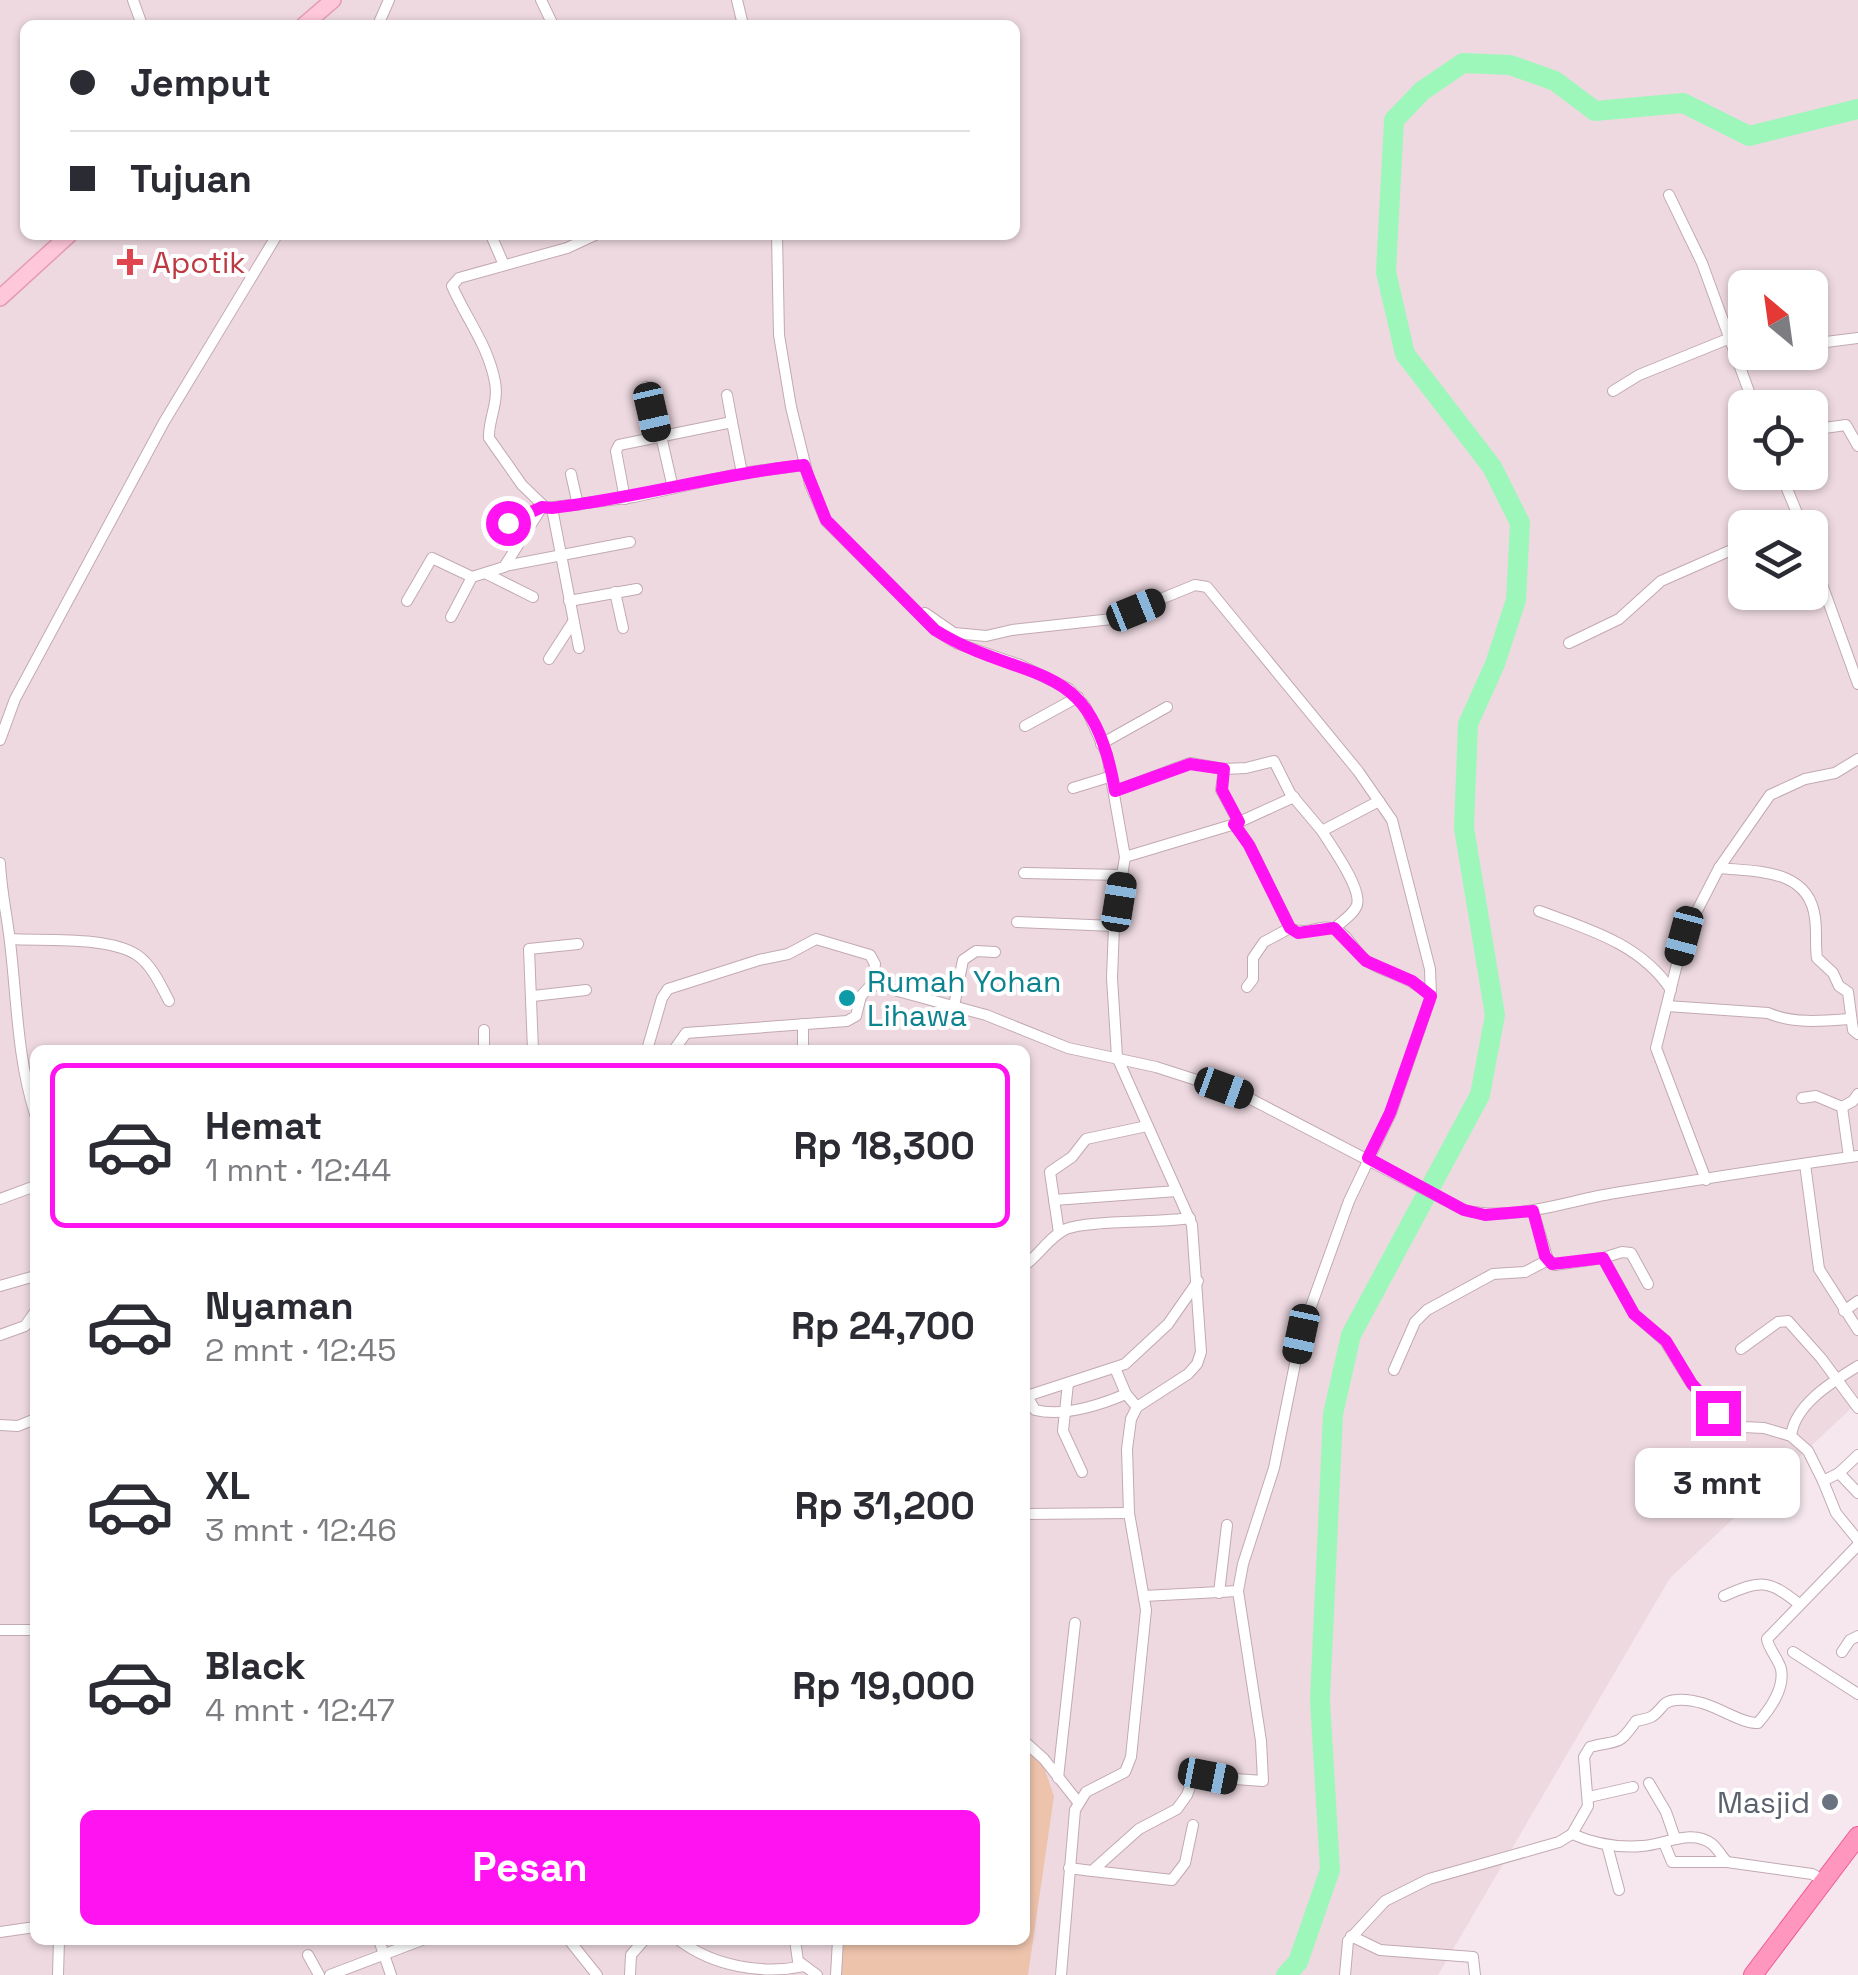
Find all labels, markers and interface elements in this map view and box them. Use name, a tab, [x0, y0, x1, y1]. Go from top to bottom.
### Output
text: Jemput	[130, 59, 271, 107]
text: Tujuan	[130, 155, 252, 203]
place label: Apotik	[152, 243, 245, 282]
marker: Apotik	[117, 249, 143, 275]
north arrow	[1728, 270, 1828, 370]
map controls	[1728, 270, 1828, 610]
car	[631, 379, 673, 445]
button: locate	[1728, 390, 1828, 490]
route start	[486, 501, 531, 546]
button: layers	[1728, 510, 1828, 610]
car	[1103, 585, 1169, 635]
car	[1099, 870, 1139, 934]
car	[1662, 903, 1706, 969]
place label: Rumah Yohan Lihawa	[867, 962, 1061, 1035]
marker: Rumah Yohan Lihawa	[836, 987, 858, 1009]
car	[1191, 1064, 1257, 1112]
icon: car	[85, 1101, 175, 1191]
text: Hemat	[205, 1102, 322, 1150]
text: Rp 18,300	[794, 1122, 975, 1170]
text: 1 mnt · 12:44	[205, 1150, 391, 1190]
icon: car	[85, 1281, 175, 1371]
text: Nyaman	[205, 1282, 354, 1330]
text: Rp 24,700	[791, 1302, 975, 1350]
car	[1280, 1302, 1322, 1366]
text: 2 mnt · 12:45	[205, 1330, 396, 1370]
route end	[1696, 1391, 1741, 1436]
callout: 3 mnt	[1636, 1448, 1800, 1518]
icon: car	[85, 1461, 175, 1551]
text: XL	[205, 1462, 250, 1510]
text: 3 mnt	[1673, 1463, 1762, 1503]
text: Rp 31,200	[794, 1482, 975, 1530]
text: 3 mnt · 12:46	[205, 1510, 397, 1550]
icon: car	[85, 1641, 175, 1731]
text: Black	[205, 1642, 306, 1690]
text: Rp 19,000	[792, 1662, 975, 1710]
text: 4 mnt · 12:47	[205, 1690, 395, 1730]
car	[1176, 1756, 1240, 1796]
place label: Masjid	[1717, 1783, 1810, 1822]
marker: Masjid	[1819, 1791, 1841, 1813]
button: Pesan	[80, 1810, 980, 1925]

